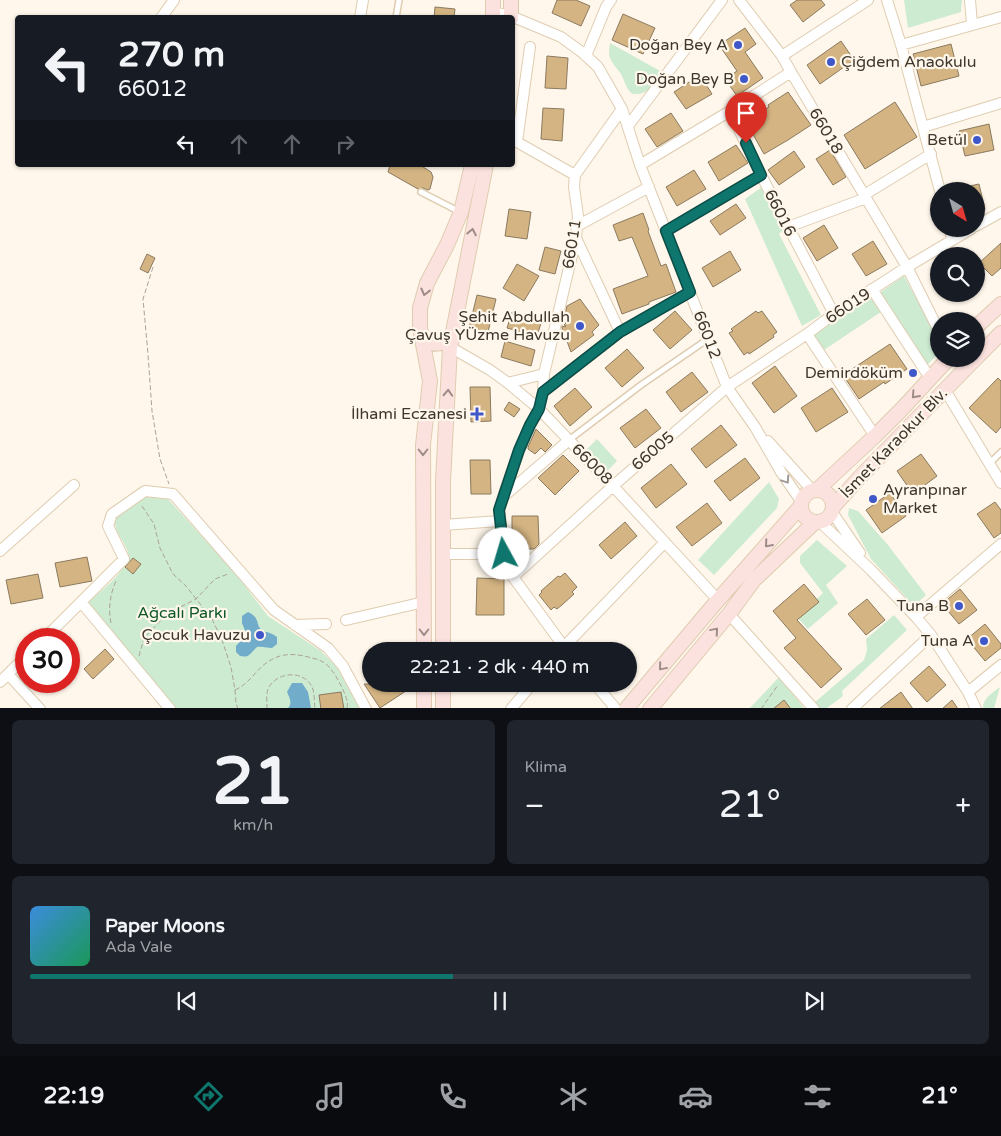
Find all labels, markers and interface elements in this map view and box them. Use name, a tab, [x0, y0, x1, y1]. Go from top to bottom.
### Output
text: 270 m	[118, 34, 225, 76]
icon: left	[35, 35, 100, 100]
place label: Doğan Bey A	[629, 35, 728, 55]
marker: Doğan Bey A	[732, 39, 744, 51]
place label: Çiğdem Anaokulu	[841, 52, 977, 72]
marker: Çiğdem Anaokulu	[825, 56, 837, 68]
place label: Doğan Bey B	[636, 69, 734, 89]
marker: Doğan Bey B	[738, 73, 750, 85]
text: 66012	[118, 76, 187, 102]
pin	[725, 92, 767, 143]
icon: arrive	[732, 99, 760, 127]
street label: 66018	[804, 104, 848, 158]
icon: left	[172, 130, 200, 158]
icon: ahead	[225, 130, 253, 158]
icon: ahead	[278, 130, 306, 158]
icon: right	[331, 130, 359, 158]
place label: Betül	[927, 130, 967, 150]
marker: Betül	[971, 134, 983, 146]
north arrow	[930, 182, 985, 238]
map controls	[930, 182, 985, 367]
street label: 66016	[760, 186, 800, 240]
street label: 66011	[558, 218, 586, 270]
one-way arrow	[467, 228, 477, 237]
button: search	[930, 247, 985, 302]
street label: 66019	[822, 284, 874, 328]
one-way arrow	[420, 287, 430, 295]
place label: Şehit Abdullah Çavuş YÜzme Havuzu	[405, 307, 570, 345]
street label: 66012	[689, 308, 725, 362]
button: layers	[930, 312, 985, 367]
marker: Şehit Abdullah Çavuş YÜzme Havuzu	[574, 320, 586, 332]
place label: Demirdöküm	[805, 363, 903, 383]
marker: Demirdöküm	[907, 367, 919, 379]
street label: İsmet Karaokur Blv.	[836, 383, 952, 503]
one-way arrow	[442, 388, 453, 396]
one-way arrow	[912, 389, 921, 398]
place label: İlhami Eczanesi	[351, 404, 467, 424]
marker: İlhami Eczanesi	[471, 408, 483, 420]
street label: 66005	[627, 427, 679, 475]
street label: 66008	[567, 439, 617, 489]
one-way arrow	[418, 449, 428, 457]
one-way arrow	[780, 474, 789, 484]
place label: Ayranpınar Market	[883, 480, 968, 518]
marker: Ayranpınar Market	[867, 493, 879, 505]
position arrow	[477, 527, 529, 579]
one-way arrow	[765, 538, 774, 547]
place label: Tuna B	[896, 596, 949, 616]
marker: Tuna B	[953, 600, 965, 612]
park label: Ağcalı Parkı	[137, 603, 227, 623]
place label: Çocuk Havuzu	[141, 625, 250, 645]
speed limit sign: 30	[15, 628, 80, 693]
one-way arrow	[709, 628, 717, 637]
marker: Çocuk Havuzu	[254, 629, 266, 641]
one-way arrow	[419, 629, 429, 637]
place label: Tuna A	[921, 631, 974, 651]
marker: Tuna A	[978, 635, 990, 647]
text: 22:21 · 2 dk · 440 m	[410, 656, 589, 678]
one-way arrow	[658, 661, 667, 670]
text: 21	[212, 743, 294, 822]
text: Klima	[525, 757, 567, 777]
text: 21°	[719, 782, 781, 828]
text: −	[525, 789, 544, 823]
text: +	[955, 789, 971, 823]
text: km/h	[233, 815, 273, 835]
text: Paper Moons	[105, 915, 225, 937]
text: Ada Vale	[105, 937, 172, 957]
icon: previous	[173, 987, 201, 1015]
icon: pause	[486, 987, 514, 1015]
icon: next	[800, 987, 828, 1015]
icon: directions	[191, 1079, 226, 1114]
icon: music	[313, 1079, 348, 1114]
icon: phone	[435, 1079, 470, 1114]
icon: climate	[556, 1079, 591, 1114]
icon: car	[678, 1079, 713, 1114]
icon: filters	[800, 1079, 835, 1114]
text: 22:19	[43, 1083, 104, 1109]
text: 21°	[922, 1083, 958, 1109]

